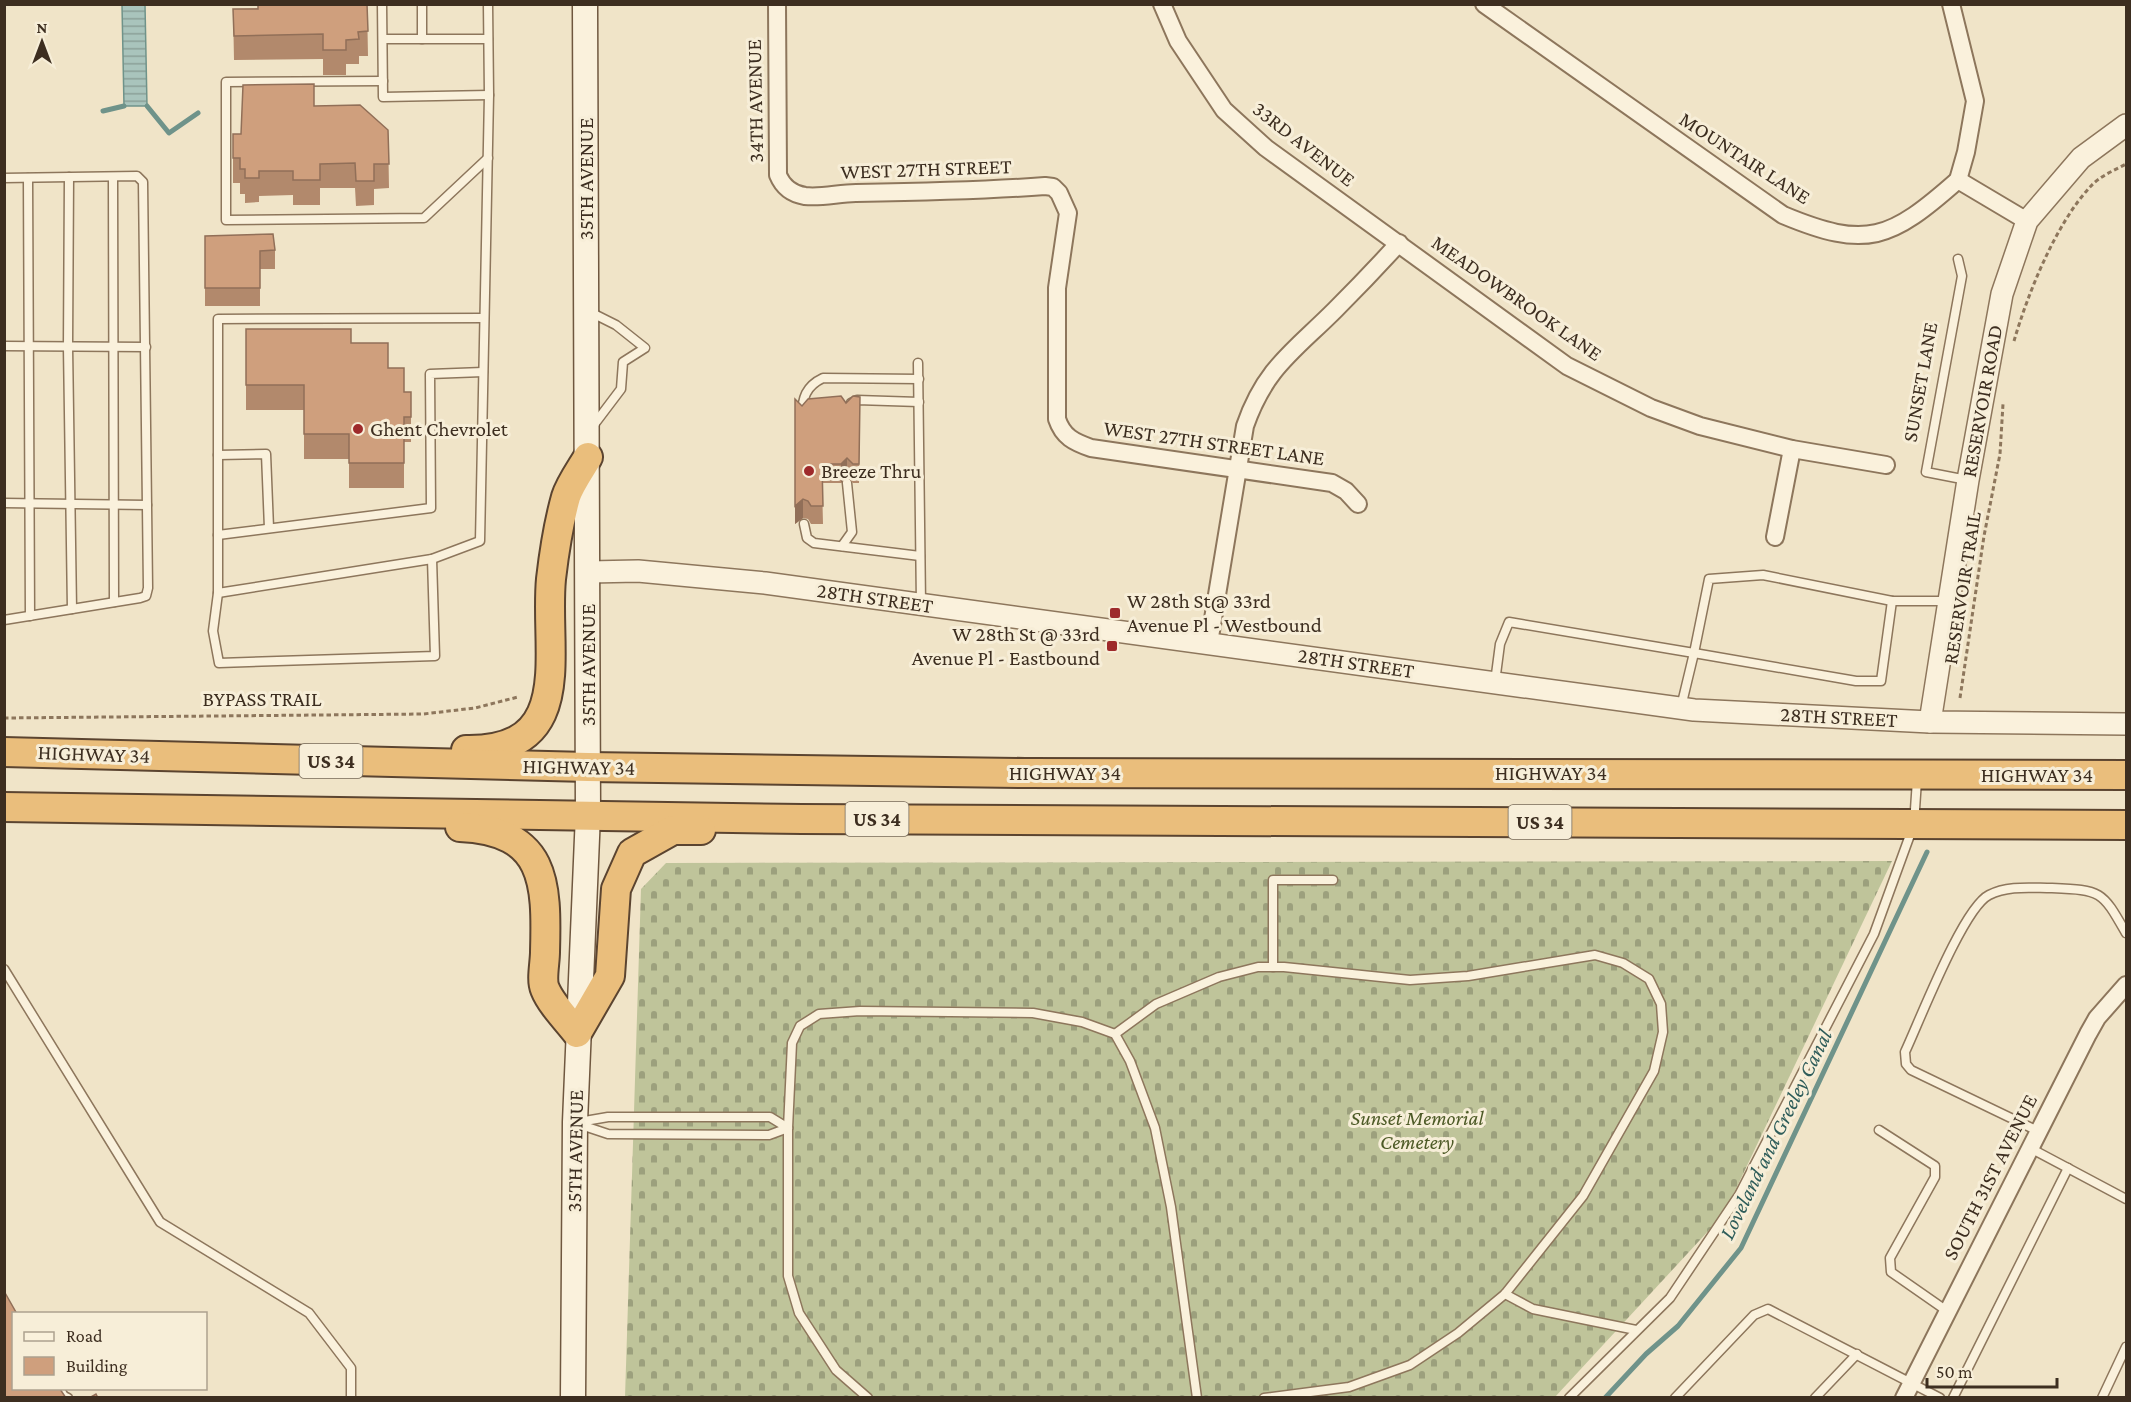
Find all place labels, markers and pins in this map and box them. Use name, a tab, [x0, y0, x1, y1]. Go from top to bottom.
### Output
place label: Ghent Chevrolet	[370, 417, 509, 441]
marker: Ghent Chevrolet	[351, 422, 365, 436]
place label: Breeze Thru	[821, 459, 921, 483]
marker: Breeze Thru	[802, 464, 816, 478]
place label: W 28th St@ 33rd Avenue Pl - Westbound	[1127, 589, 1322, 637]
marker: W 28th St@ 33rd Avenue Pl - Westbound	[1108, 606, 1122, 620]
place label: W 28th St @ 33rd Avenue Pl - Eastbound	[912, 622, 1100, 670]
marker: W 28th St @ 33rd Avenue Pl - Eastbound	[1105, 639, 1119, 653]

